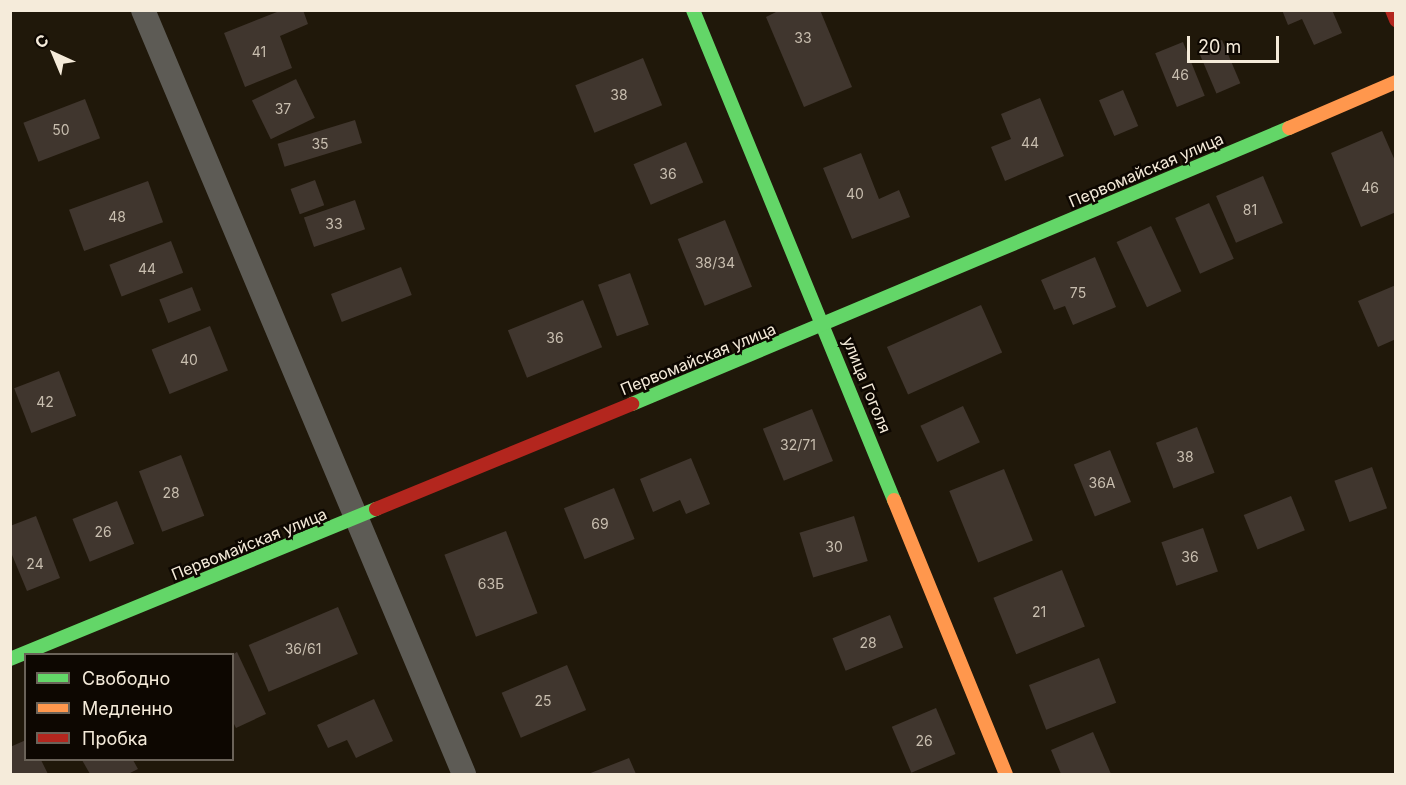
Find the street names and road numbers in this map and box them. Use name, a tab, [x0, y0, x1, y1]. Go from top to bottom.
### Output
street label: Первомайская улица	[1066, 129, 1226, 211]
street label: Первомайская улица	[617, 319, 779, 399]
street label: улица Гоголя	[839, 334, 895, 436]
street label: Первомайская улица	[168, 504, 330, 584]

